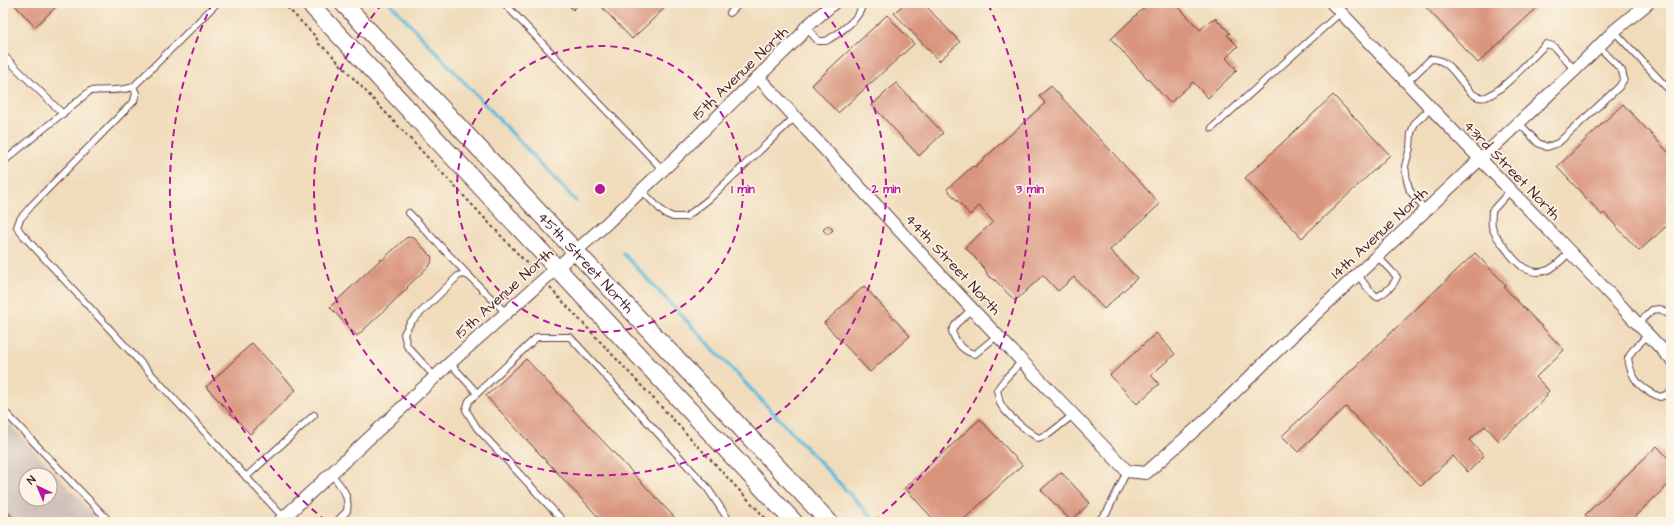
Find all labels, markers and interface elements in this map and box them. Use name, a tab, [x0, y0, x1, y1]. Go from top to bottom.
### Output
street label: 15th Avenue North	[688, 22, 794, 125]
street label: 43rd Street North	[1458, 116, 1565, 225]
text: 1 min	[731, 181, 755, 198]
text: 2 min	[871, 181, 900, 198]
text: 3 min	[1015, 181, 1044, 198]
centre of rings	[593, 182, 607, 196]
street label: 14th Avenue North	[1326, 182, 1433, 284]
street label: 45th Street North	[532, 207, 639, 318]
street label: 44th Street North	[900, 209, 1006, 320]
street label: 15th Avenue North	[450, 243, 559, 343]
north arrow	[18, 467, 58, 507]
text: N	[24, 472, 39, 488]

